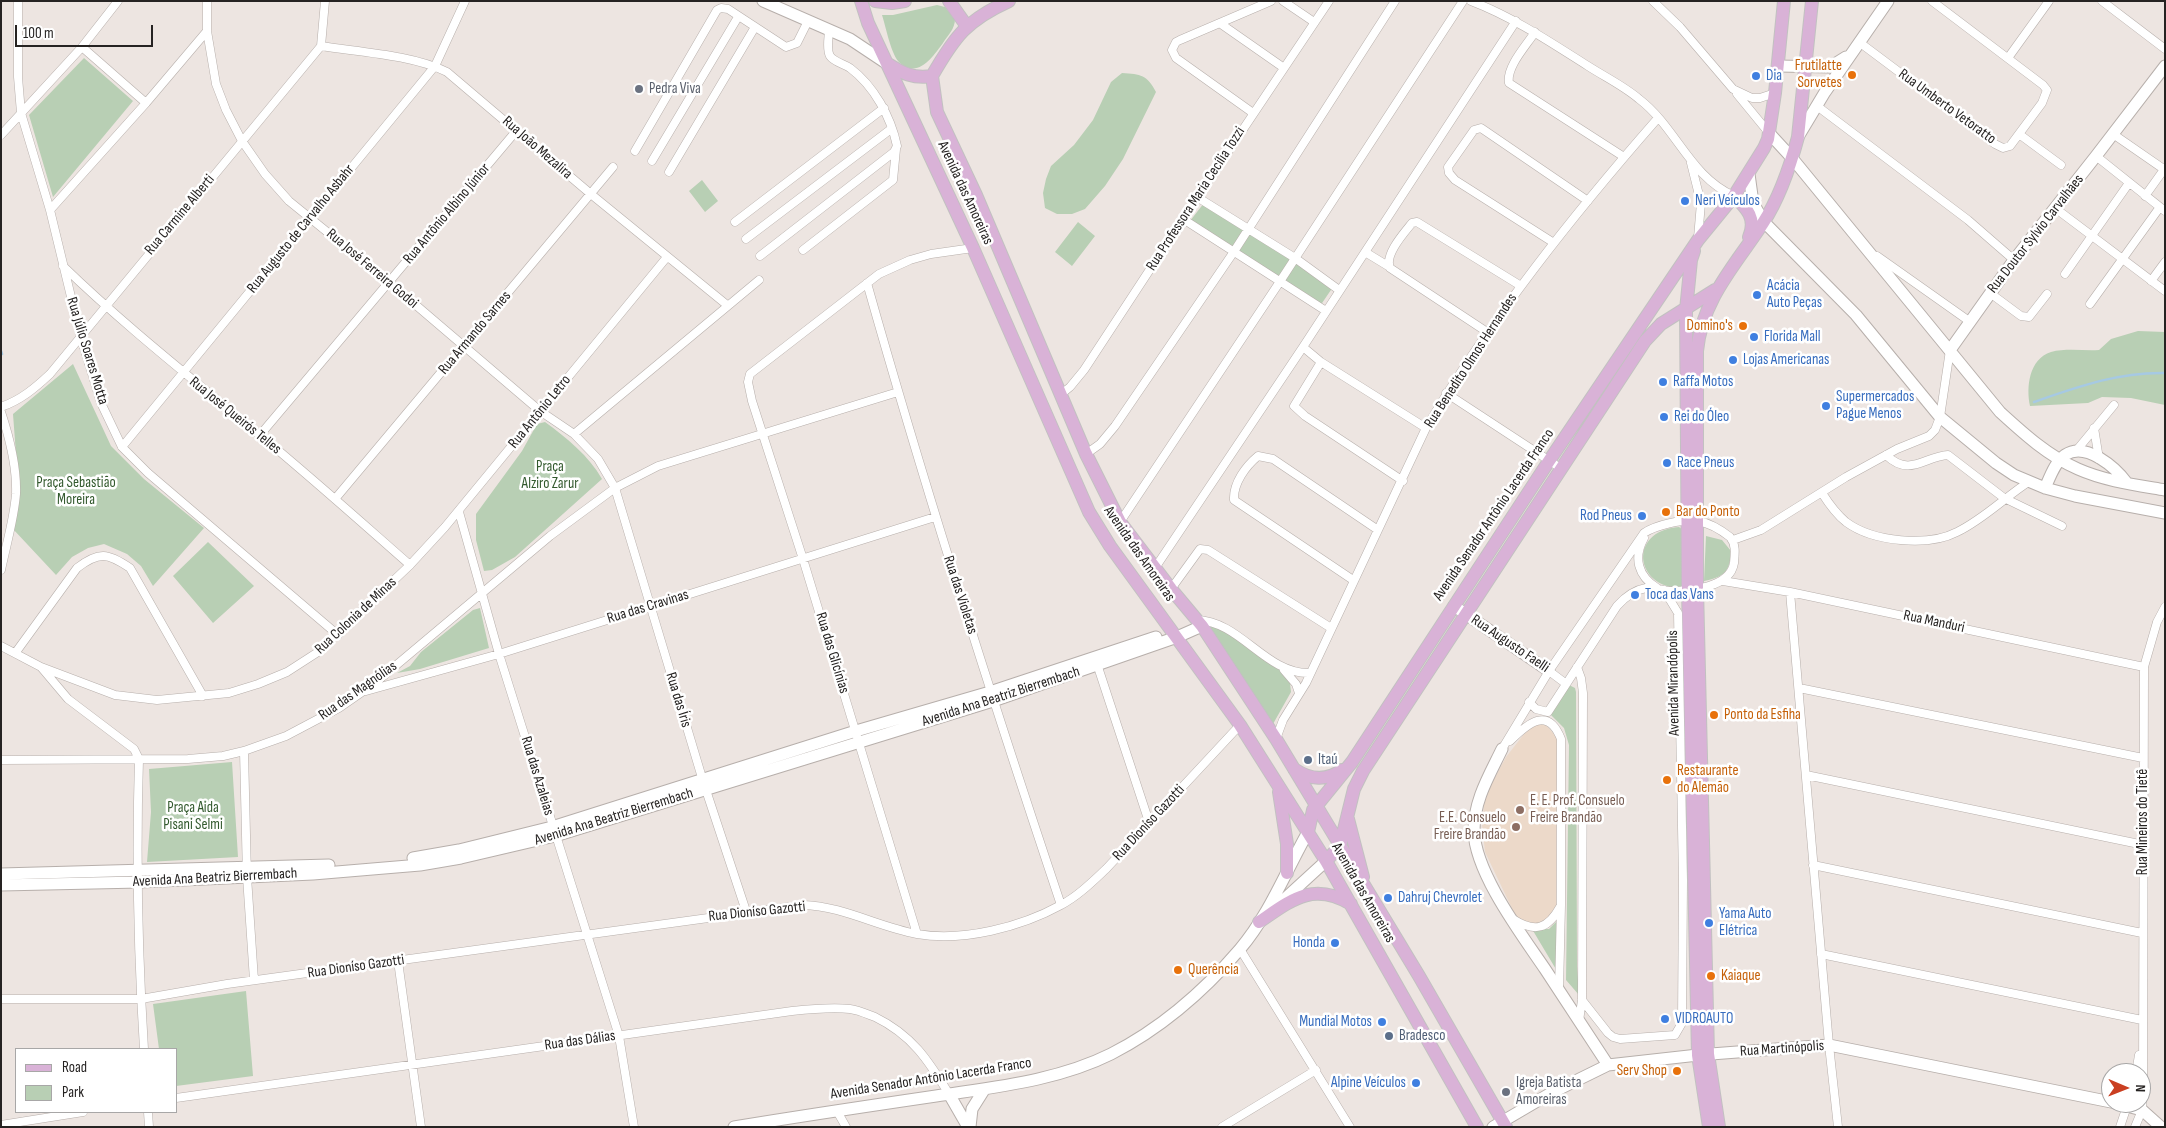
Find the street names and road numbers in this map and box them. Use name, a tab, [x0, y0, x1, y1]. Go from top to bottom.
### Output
street label: Rua Umberto Vetoratto	[1895, 66, 1999, 148]
street label: Rua João Mezalira	[498, 113, 576, 183]
street label: Rua Professora Maria Cecília Tozzi	[1143, 124, 1249, 274]
street label: Avenida das Amoreiras	[933, 138, 997, 248]
street label: Rua Antônio Albino Júnior	[400, 160, 494, 268]
street label: Rua Augusto de Carvalho Asbahr	[244, 161, 358, 297]
street label: Rua Carmine Alberti	[141, 171, 219, 259]
street label: Rua Doutor Sylvio Carvalhães	[1984, 171, 2088, 297]
street label: Rua José Ferreira Godoi	[322, 225, 422, 313]
street label: Rua Armando Sarnes	[435, 288, 515, 378]
street label: Rua Benedito Olmos Hernandes	[1421, 290, 1521, 432]
street label: Rua Júlio Soares Motta	[62, 295, 112, 407]
street label: Rua Antônio Letro	[505, 372, 575, 452]
street label: Rua José Queirós Telles	[185, 373, 285, 459]
street label: Avenida Senador Antônio Lacerda Franco	[1430, 426, 1558, 604]
street label: Avenida das Amoreiras	[1099, 503, 1179, 605]
street label: Rua das Violetas	[939, 554, 981, 636]
street label: Rua Colonia de Minas	[311, 574, 401, 658]
street label: Rua das Cravinas	[605, 586, 691, 628]
street label: Rua Manduri	[1902, 607, 1966, 637]
street label: Rua das Glicínias	[811, 610, 853, 696]
street label: Rua Augusto Faelli	[1467, 611, 1553, 677]
street label: Avenida Mirandópolis	[1664, 630, 1684, 736]
street label: Rua das Magnólias	[315, 657, 401, 725]
street label: Avenida Ana Beatriz Bierrembach	[920, 663, 1082, 731]
street label: Rua das Íris	[661, 670, 695, 730]
street label: Rua das Azaleias	[516, 734, 558, 818]
street label: Rua Mineiros do Tietê	[2134, 769, 2152, 875]
street label: Rua Dioníso Gazotti	[1109, 781, 1189, 865]
street label: Avenida Ana Beatriz Bierrembach	[533, 784, 695, 850]
street label: Avenida das Amoreiras	[1327, 840, 1399, 946]
street label: Avenida Ana Beatriz Bierrembach	[132, 865, 298, 891]
street label: Rua Dioníso Gazotti	[708, 898, 806, 926]
street label: Rua Dioníso Gazotti	[306, 951, 406, 983]
street label: Rua das Dálias	[543, 1027, 617, 1055]
street label: Rua Martinópolis	[1739, 1037, 1825, 1061]
street label: Avenida Senador Antônio Lacerda Franco	[829, 1054, 1033, 1104]

